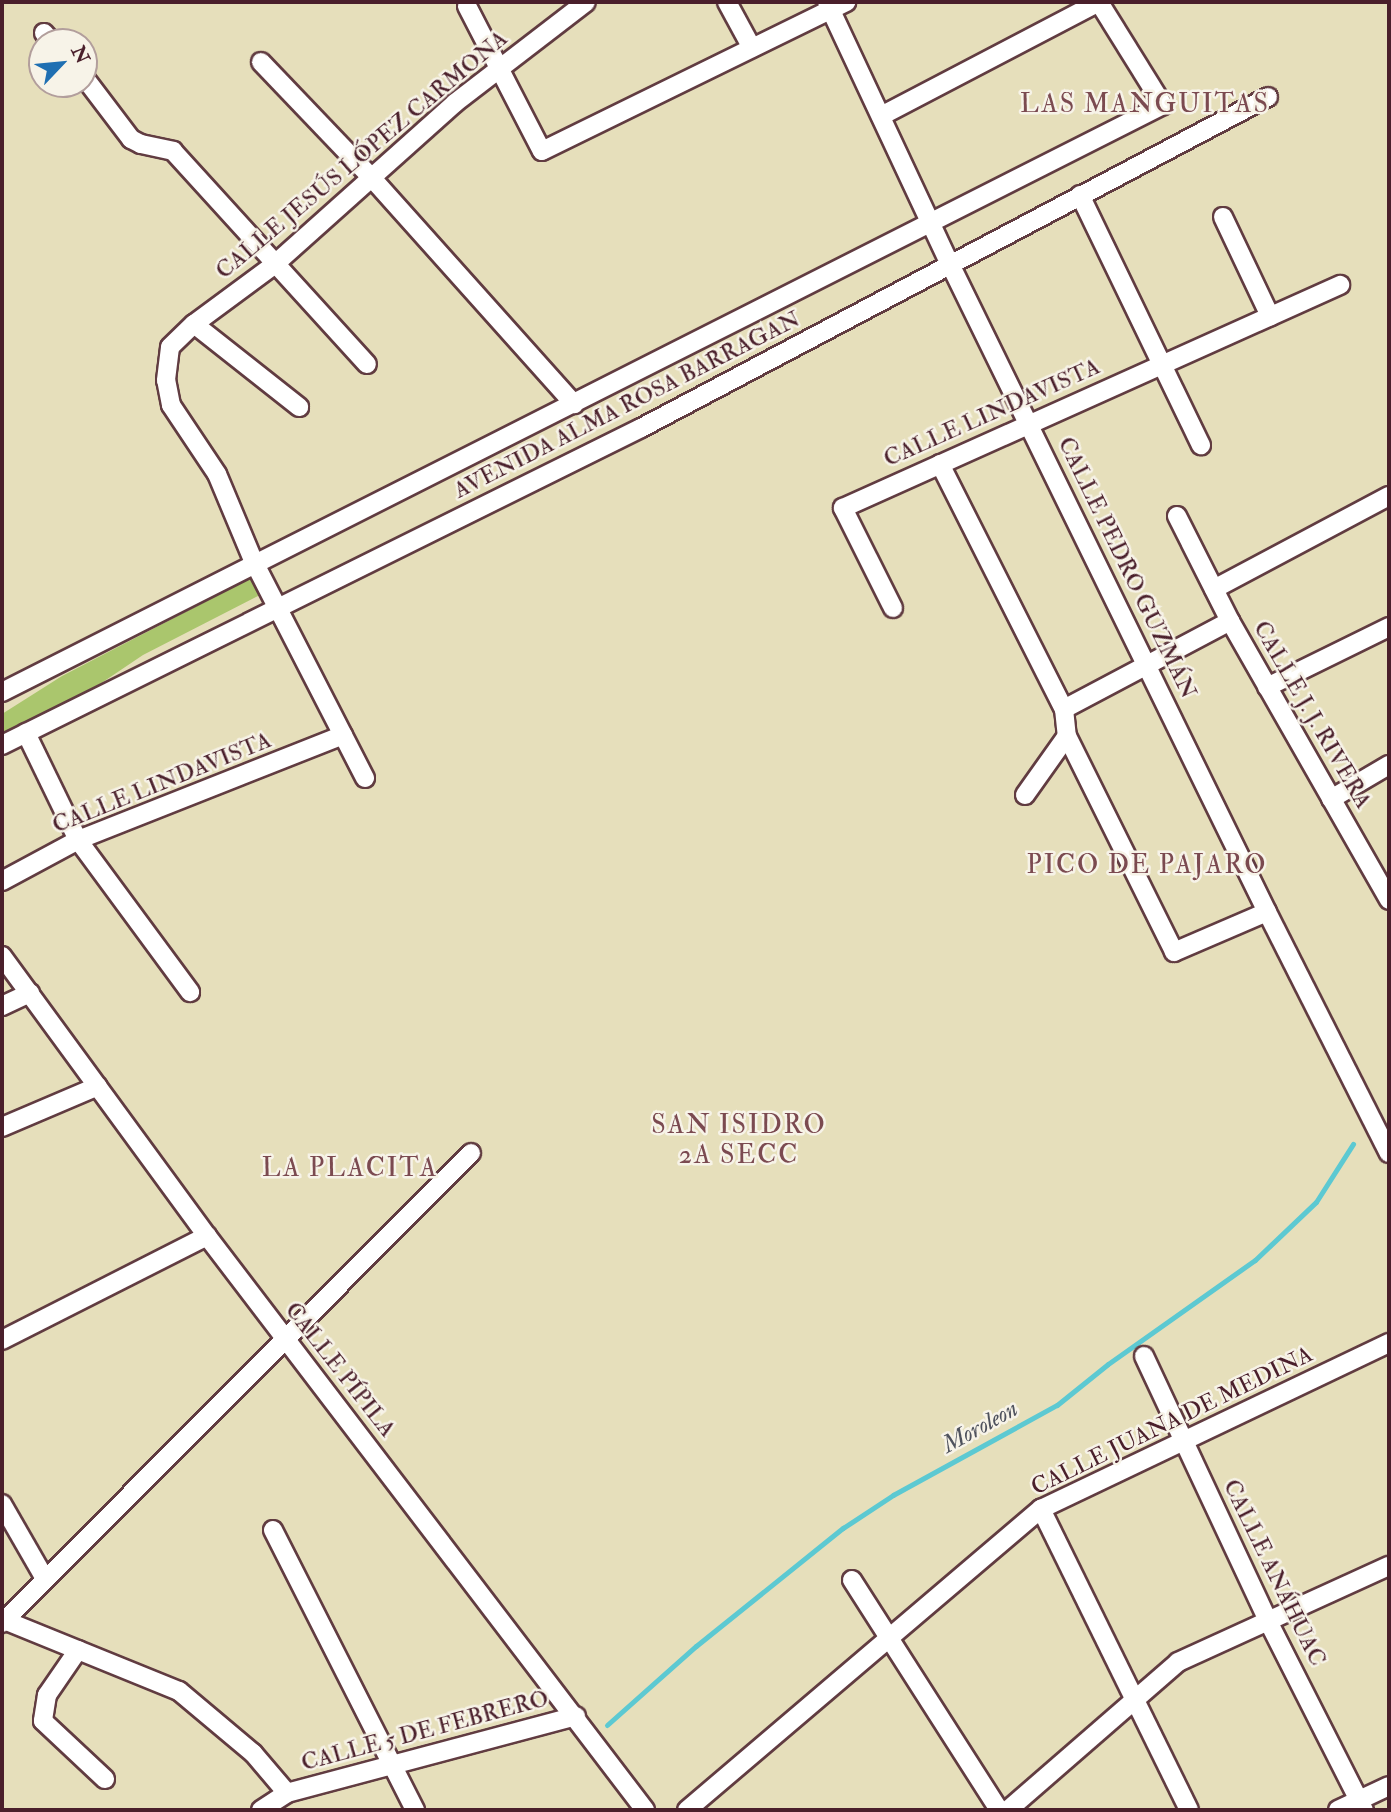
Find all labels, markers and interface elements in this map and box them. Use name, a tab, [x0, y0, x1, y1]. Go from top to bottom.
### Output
street label: CALLE JESÚS LÓPEZ CARMONA	[211, 25, 513, 285]
north arrow	[28, 28, 98, 98]
text: N	[66, 42, 95, 68]
district label: LAS MANGUITAS	[1022, 89, 1268, 121]
street label: AVENIDA ALMA ROSA BARRAGAN	[449, 305, 805, 505]
street label: CALLE LINDAVISTA	[880, 353, 1104, 473]
street label: CALLE PEDRO GUZMÁN	[1052, 433, 1202, 703]
street label: CALLE J. J. RIVERA	[1247, 616, 1377, 814]
street label: CALLE LINDAVISTA	[49, 726, 275, 840]
district label: PICO DE PAJARO	[1028, 850, 1266, 882]
district label: SAN ISIDRO 2A SECC	[653, 1110, 825, 1172]
district label: LA PLACITA	[263, 1153, 437, 1185]
street label: CALLE PÍPILA	[279, 1297, 401, 1443]
street label: CALLE JUANA DE MEDINA	[1027, 1341, 1317, 1501]
water label: Moroleon	[937, 1394, 1023, 1460]
street label: CALLE ANÁHUAC	[1217, 1475, 1331, 1671]
street label: CALLE 5 DE FEBRERO	[298, 1685, 552, 1777]

